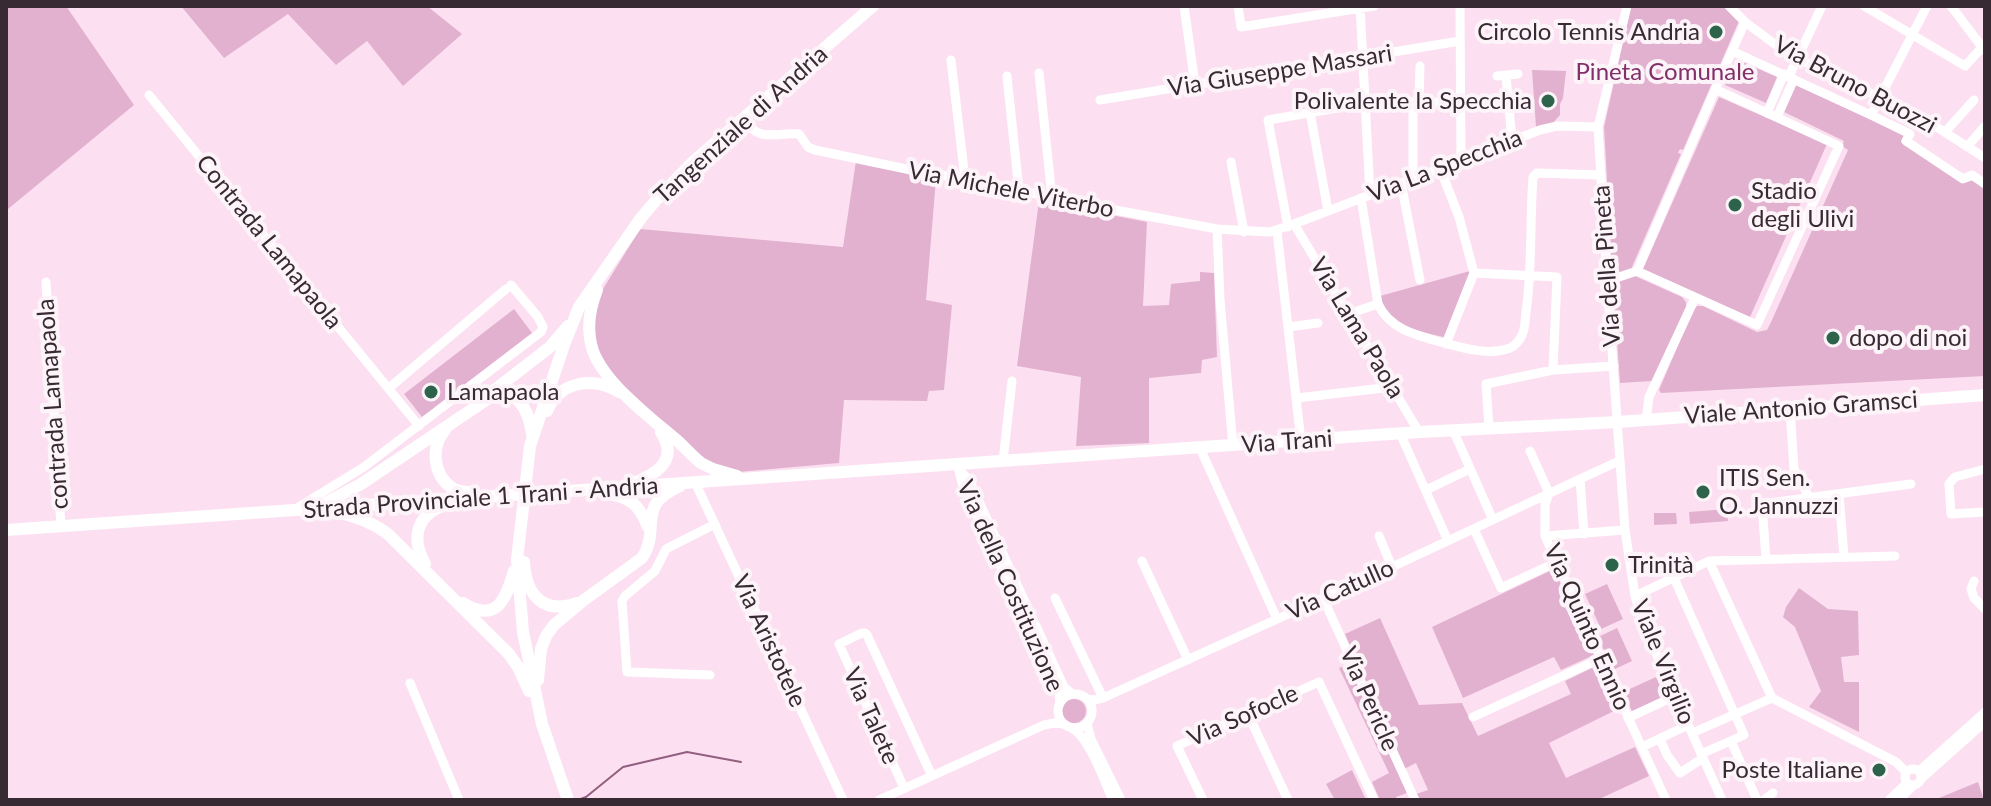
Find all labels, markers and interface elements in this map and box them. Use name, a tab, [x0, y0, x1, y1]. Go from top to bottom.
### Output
place label: Circolo Tennis Andria	[1477, 18, 1700, 46]
marker: Circolo Tennis Andria	[1707, 23, 1725, 41]
street label: Via Bruno Buozzi	[1769, 30, 1941, 140]
street label: Via Giuseppe Massari	[1166, 39, 1394, 103]
street label: Tangenziale di Andria	[649, 40, 833, 210]
park label: Pineta Comunale	[1576, 58, 1754, 86]
place label: Polivalente la Specchia	[1294, 87, 1532, 115]
marker: Polivalente la Specchia	[1539, 92, 1557, 110]
street label: Via La Specchia	[1364, 123, 1526, 209]
street label: Contrada Lamapaola	[190, 149, 348, 335]
street label: Via Michele Viterbo	[906, 156, 1116, 224]
place label: Stadio degli Ulivi	[1751, 177, 1854, 233]
street label: Via della Pineta	[1587, 184, 1627, 348]
marker: Stadio degli Ulivi	[1726, 196, 1744, 214]
street label: Via Lama Paola	[1304, 252, 1410, 404]
street label: contrada Lamapaola	[31, 298, 75, 510]
place label: dopo di noi	[1849, 324, 1967, 352]
marker: dopo di noi	[1824, 329, 1842, 347]
place label: Lamapaola	[447, 378, 559, 406]
marker: Lamapaola	[422, 383, 440, 401]
street label: Viale Antonio Gramsci	[1683, 385, 1919, 431]
street label: Via Trani	[1240, 424, 1334, 460]
place label: ITIS Sen. O. Jannuzzi	[1719, 464, 1839, 520]
street label: Strada Provinciale 1 Trani - Andria	[303, 471, 659, 525]
street label: Via della Costituzione	[950, 476, 1070, 696]
marker: ITIS Sen. O. Jannuzzi	[1694, 483, 1712, 501]
street label: Via Quinto Ennio	[1537, 539, 1637, 715]
place label: Trinità	[1628, 551, 1694, 579]
street label: Via Catullo	[1282, 553, 1398, 627]
marker: Trinità	[1603, 556, 1621, 574]
street label: Via Aristotele	[726, 570, 812, 712]
street label: Viale Virgilio	[1625, 595, 1701, 729]
street label: Via Pericle	[1333, 643, 1405, 755]
street label: Via Talete	[837, 663, 905, 769]
street label: Via Sofocle	[1183, 679, 1303, 753]
place label: Poste Italiane	[1722, 756, 1863, 784]
marker: Poste Italiane	[1870, 761, 1888, 779]

